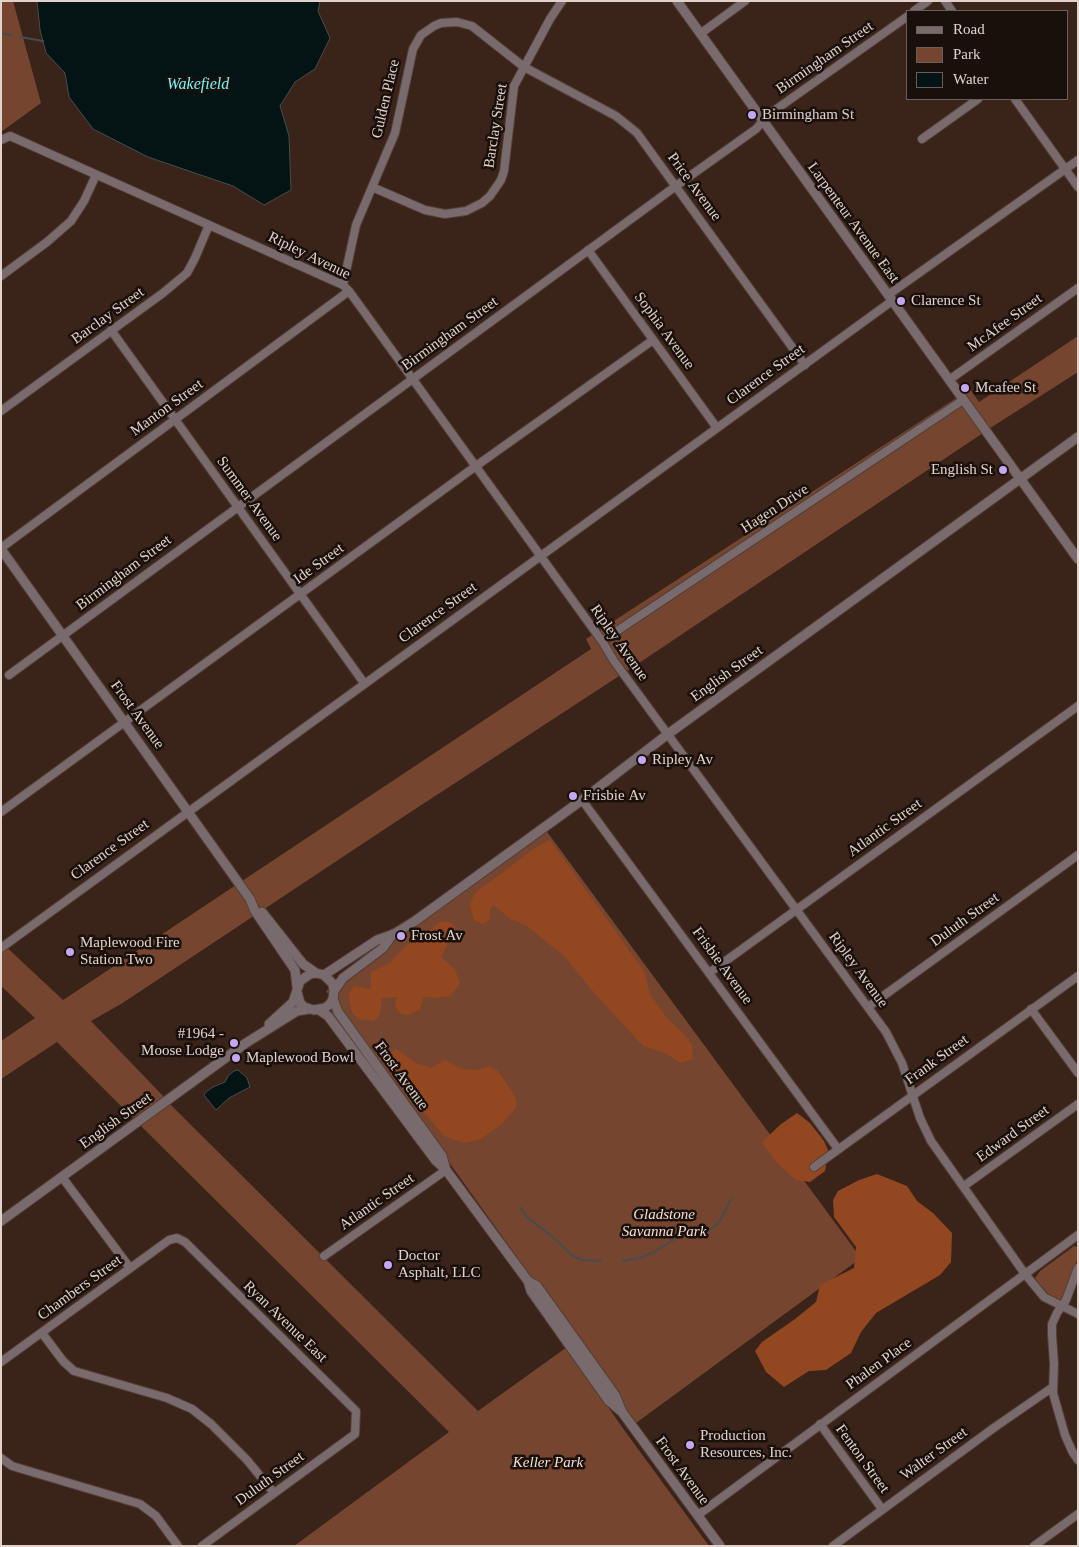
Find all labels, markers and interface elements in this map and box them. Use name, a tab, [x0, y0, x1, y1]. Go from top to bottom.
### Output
legend	[906, 10, 1069, 100]
street label: Birmingham Street	[773, 18, 877, 98]
text: Road	[953, 21, 985, 37]
text: Park	[953, 46, 981, 62]
street label: Gulden Place	[368, 58, 404, 140]
text: Water	[953, 71, 988, 87]
water label: Wakefield	[167, 75, 229, 95]
street label: Barclay Street	[480, 82, 512, 170]
place label: Birmingham St	[762, 106, 854, 124]
marker: Birmingham St	[746, 109, 758, 121]
street label: Price Avenue	[663, 149, 725, 225]
street label: Larpenteur Avenue East	[803, 159, 903, 287]
street label: Ripley Avenue	[265, 228, 353, 284]
street label: Barclay Street	[68, 284, 148, 348]
street label: Sophia Avenue	[630, 289, 698, 373]
street label: McAfee Street	[964, 290, 1046, 356]
place label: Clarence St	[911, 292, 981, 310]
street label: Birmingham Street	[398, 293, 502, 375]
marker: Clarence St	[895, 295, 907, 307]
street label: Clarence Street	[723, 341, 809, 409]
street label: Manton Street	[127, 376, 207, 440]
place label: Mcafee St	[975, 379, 1036, 397]
marker: Mcafee St	[959, 382, 971, 394]
street label: Summer Avenue	[212, 453, 286, 545]
place label: English St	[931, 461, 993, 479]
marker: English St	[997, 464, 1009, 476]
street label: Hagen Drive	[738, 480, 812, 538]
street label: Birmingham Street	[73, 531, 175, 615]
street label: Ide Street	[290, 540, 348, 588]
street label: Clarence Street	[395, 579, 481, 647]
street label: Ripley Avenue	[586, 601, 652, 685]
street label: English Street	[687, 642, 767, 706]
street label: Frost Avenue	[106, 677, 168, 753]
place label: Ripley Av	[652, 751, 713, 769]
marker: Ripley Av	[636, 754, 648, 766]
place label: Frisbie Av	[583, 787, 646, 805]
marker: Frisbie Av	[567, 790, 579, 802]
street label: Atlantic Street	[844, 795, 926, 861]
street label: Clarence Street	[67, 816, 153, 884]
street label: Duluth Street	[927, 889, 1003, 951]
street label: Frisbie Avenue	[688, 924, 756, 1008]
place label: Frost Av	[411, 927, 463, 945]
street label: Ripley Avenue	[824, 929, 892, 1011]
marker: Frost Av	[395, 930, 407, 942]
place label: Maplewood Fire Station Two	[80, 934, 180, 969]
marker: Maplewood Fire Station Two	[64, 946, 76, 958]
place label: #1964 - Moose Lodge	[141, 1025, 224, 1060]
street label: Frank Street	[902, 1031, 972, 1089]
marker: #1964 - Moose Lodge	[228, 1037, 240, 1049]
street label: Frost Avenue	[370, 1038, 432, 1114]
place label: Maplewood Bowl	[246, 1049, 354, 1067]
marker: Maplewood Bowl	[230, 1052, 242, 1064]
street label: English Street	[76, 1089, 156, 1153]
street label: Edward Street	[973, 1102, 1053, 1166]
street label: Atlantic Street	[336, 1170, 418, 1234]
park label: Gladstone Savanna Park	[622, 1206, 706, 1241]
place label: Doctor Asphalt, LLC	[398, 1247, 480, 1282]
street label: Chambers Street	[34, 1251, 126, 1325]
marker: Doctor Asphalt, LLC	[382, 1259, 394, 1271]
street label: Ryan Avenue East	[239, 1277, 331, 1367]
street label: Phalen Place	[843, 1334, 915, 1394]
street label: Fenton Street	[831, 1421, 893, 1497]
street label: Walter Street	[897, 1424, 971, 1484]
place label: Production Resources, Inc.	[700, 1427, 792, 1462]
street label: Frost Avenue	[651, 1433, 713, 1509]
marker: Production Resources, Inc.	[684, 1439, 696, 1451]
street label: Duluth Street	[232, 1448, 308, 1510]
park label: Keller Park	[513, 1454, 583, 1472]

